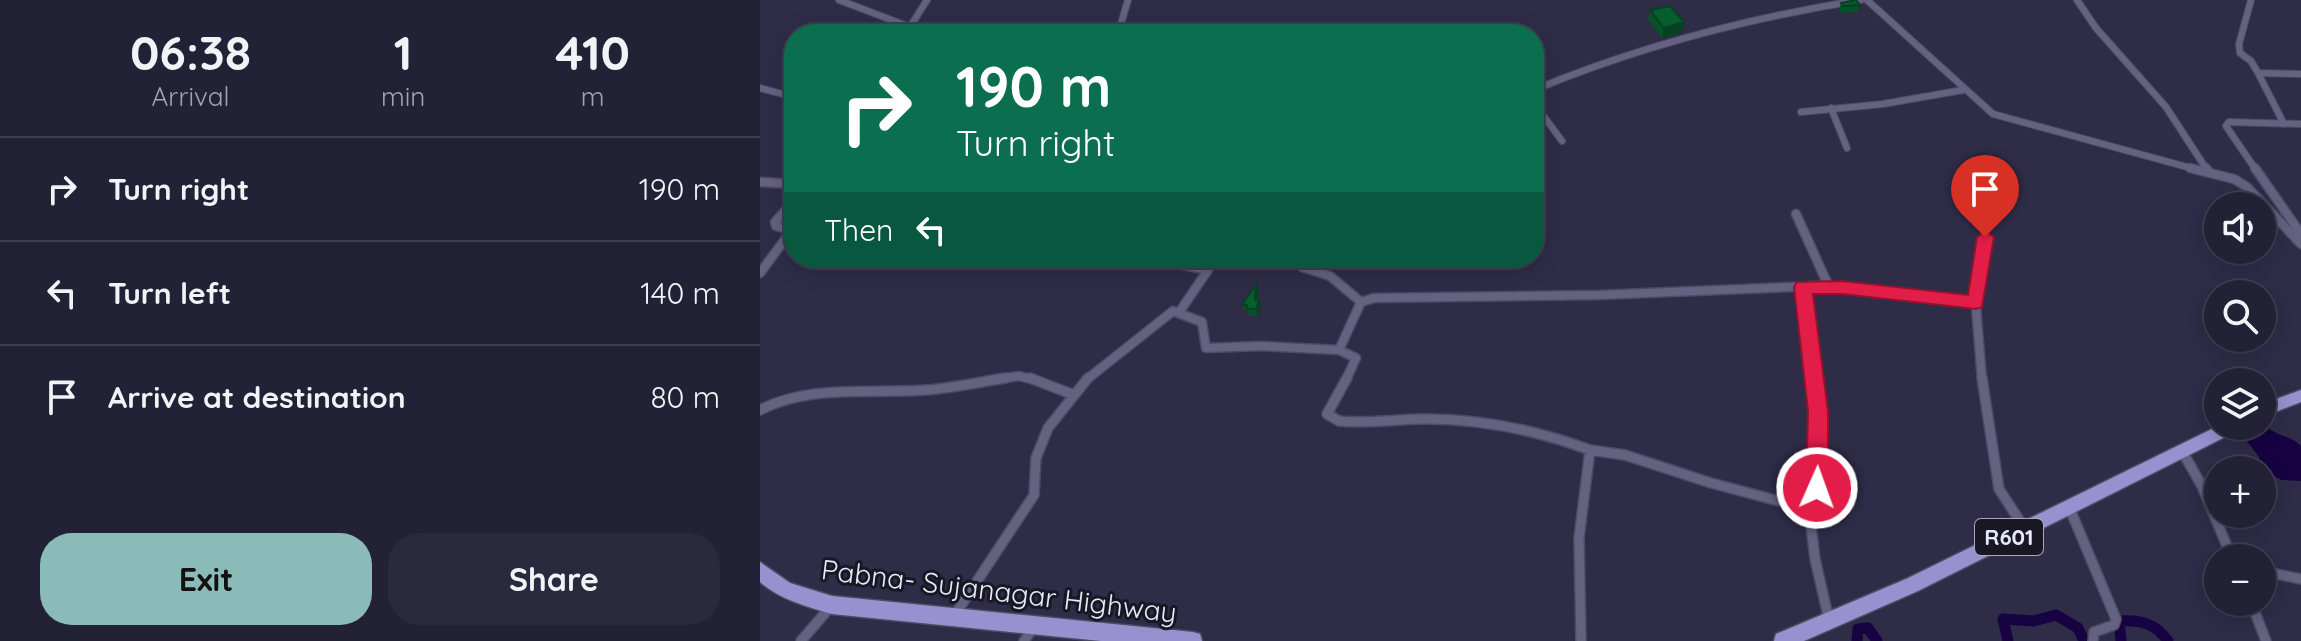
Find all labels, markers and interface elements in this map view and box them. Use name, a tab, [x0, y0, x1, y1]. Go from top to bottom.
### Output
text: 06:38	[130, 22, 251, 82]
text: 1	[394, 22, 412, 82]
text: 410	[555, 22, 630, 82]
text: 190 m	[956, 51, 1111, 121]
icon: right	[824, 56, 928, 160]
text: Arrival	[152, 80, 229, 113]
text: min	[381, 80, 425, 113]
text: m	[581, 80, 604, 113]
text: Turn right	[956, 120, 1115, 165]
pin	[1951, 155, 2019, 237]
icon: right	[40, 167, 84, 211]
icon: arrive	[1963, 167, 2007, 211]
text: Turn right	[108, 170, 249, 208]
text: 190 m	[639, 170, 720, 208]
map controls	[2204, 192, 2276, 616]
button: sound	[2204, 192, 2276, 264]
icon: left	[909, 208, 953, 252]
text: Then	[824, 211, 893, 249]
icon: left	[40, 271, 84, 315]
text: Turn left	[108, 274, 231, 312]
text: 140 m	[640, 274, 720, 312]
button: search	[2204, 280, 2276, 352]
button: layers	[2204, 368, 2276, 440]
icon: arrive	[40, 375, 84, 419]
text: Arrive at destination	[108, 378, 406, 416]
text: 80 m	[650, 378, 720, 416]
position arrow	[1775, 446, 1859, 530]
button: +	[2204, 456, 2276, 528]
road number: R601	[1975, 519, 2043, 555]
button: Exit	[40, 533, 372, 625]
button: Share	[388, 533, 720, 625]
button: −	[2204, 544, 2276, 616]
street label: Pabna- Sujanagar Highway	[819, 551, 1179, 630]

